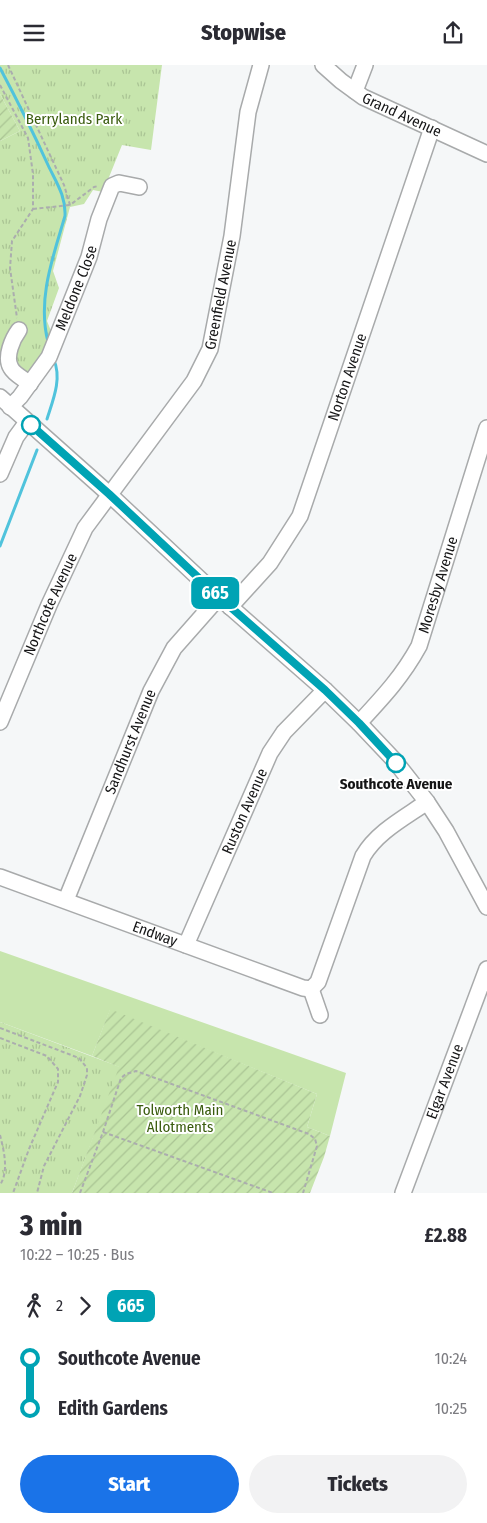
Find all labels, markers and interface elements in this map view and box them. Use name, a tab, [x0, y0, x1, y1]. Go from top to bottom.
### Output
icon: menu	[20, 19, 48, 47]
text: Stopwise	[201, 19, 286, 46]
icon: share	[439, 19, 467, 47]
street label: Grand Avenue	[359, 89, 444, 141]
park label: Berrylands Park	[26, 110, 122, 128]
street label: Greenfield Avenue	[201, 238, 240, 351]
street label: Meldone Close	[52, 243, 101, 333]
street label: Norton Avenue	[324, 331, 371, 423]
unlabelled marker	[21, 415, 41, 435]
street label: Moresby Avenue	[415, 534, 462, 635]
street label: Northcote Avenue	[20, 550, 81, 658]
line badge: 665	[186, 577, 244, 609]
text: 665	[201, 582, 229, 604]
street label: Sandhurst Avenue	[101, 687, 160, 797]
marker: Southcote Avenue	[386, 753, 406, 773]
street label: Ruston Avenue	[218, 766, 271, 857]
place label: Southcote Avenue	[340, 775, 453, 793]
street label: Endway	[130, 917, 180, 950]
street label: Elgar Avenue	[422, 1041, 467, 1122]
park label: Tolworth Main Allotments	[137, 1101, 223, 1136]
text: 3 min	[20, 1209, 82, 1242]
text: £2.88	[424, 1224, 467, 1247]
text: 10:22 – 10:25 · Bus	[20, 1245, 134, 1264]
icon: walk	[20, 1292, 48, 1320]
icon: forward	[71, 1292, 99, 1320]
text: 665	[117, 1295, 145, 1317]
text: 2	[56, 1296, 63, 1315]
text: Southcote Avenue	[58, 1347, 201, 1370]
text: 10:24	[435, 1349, 467, 1368]
text: Edith Gardens	[58, 1397, 168, 1420]
text: 10:25	[435, 1399, 467, 1418]
button: Start	[20, 1455, 239, 1513]
button: Tickets	[249, 1455, 467, 1513]

